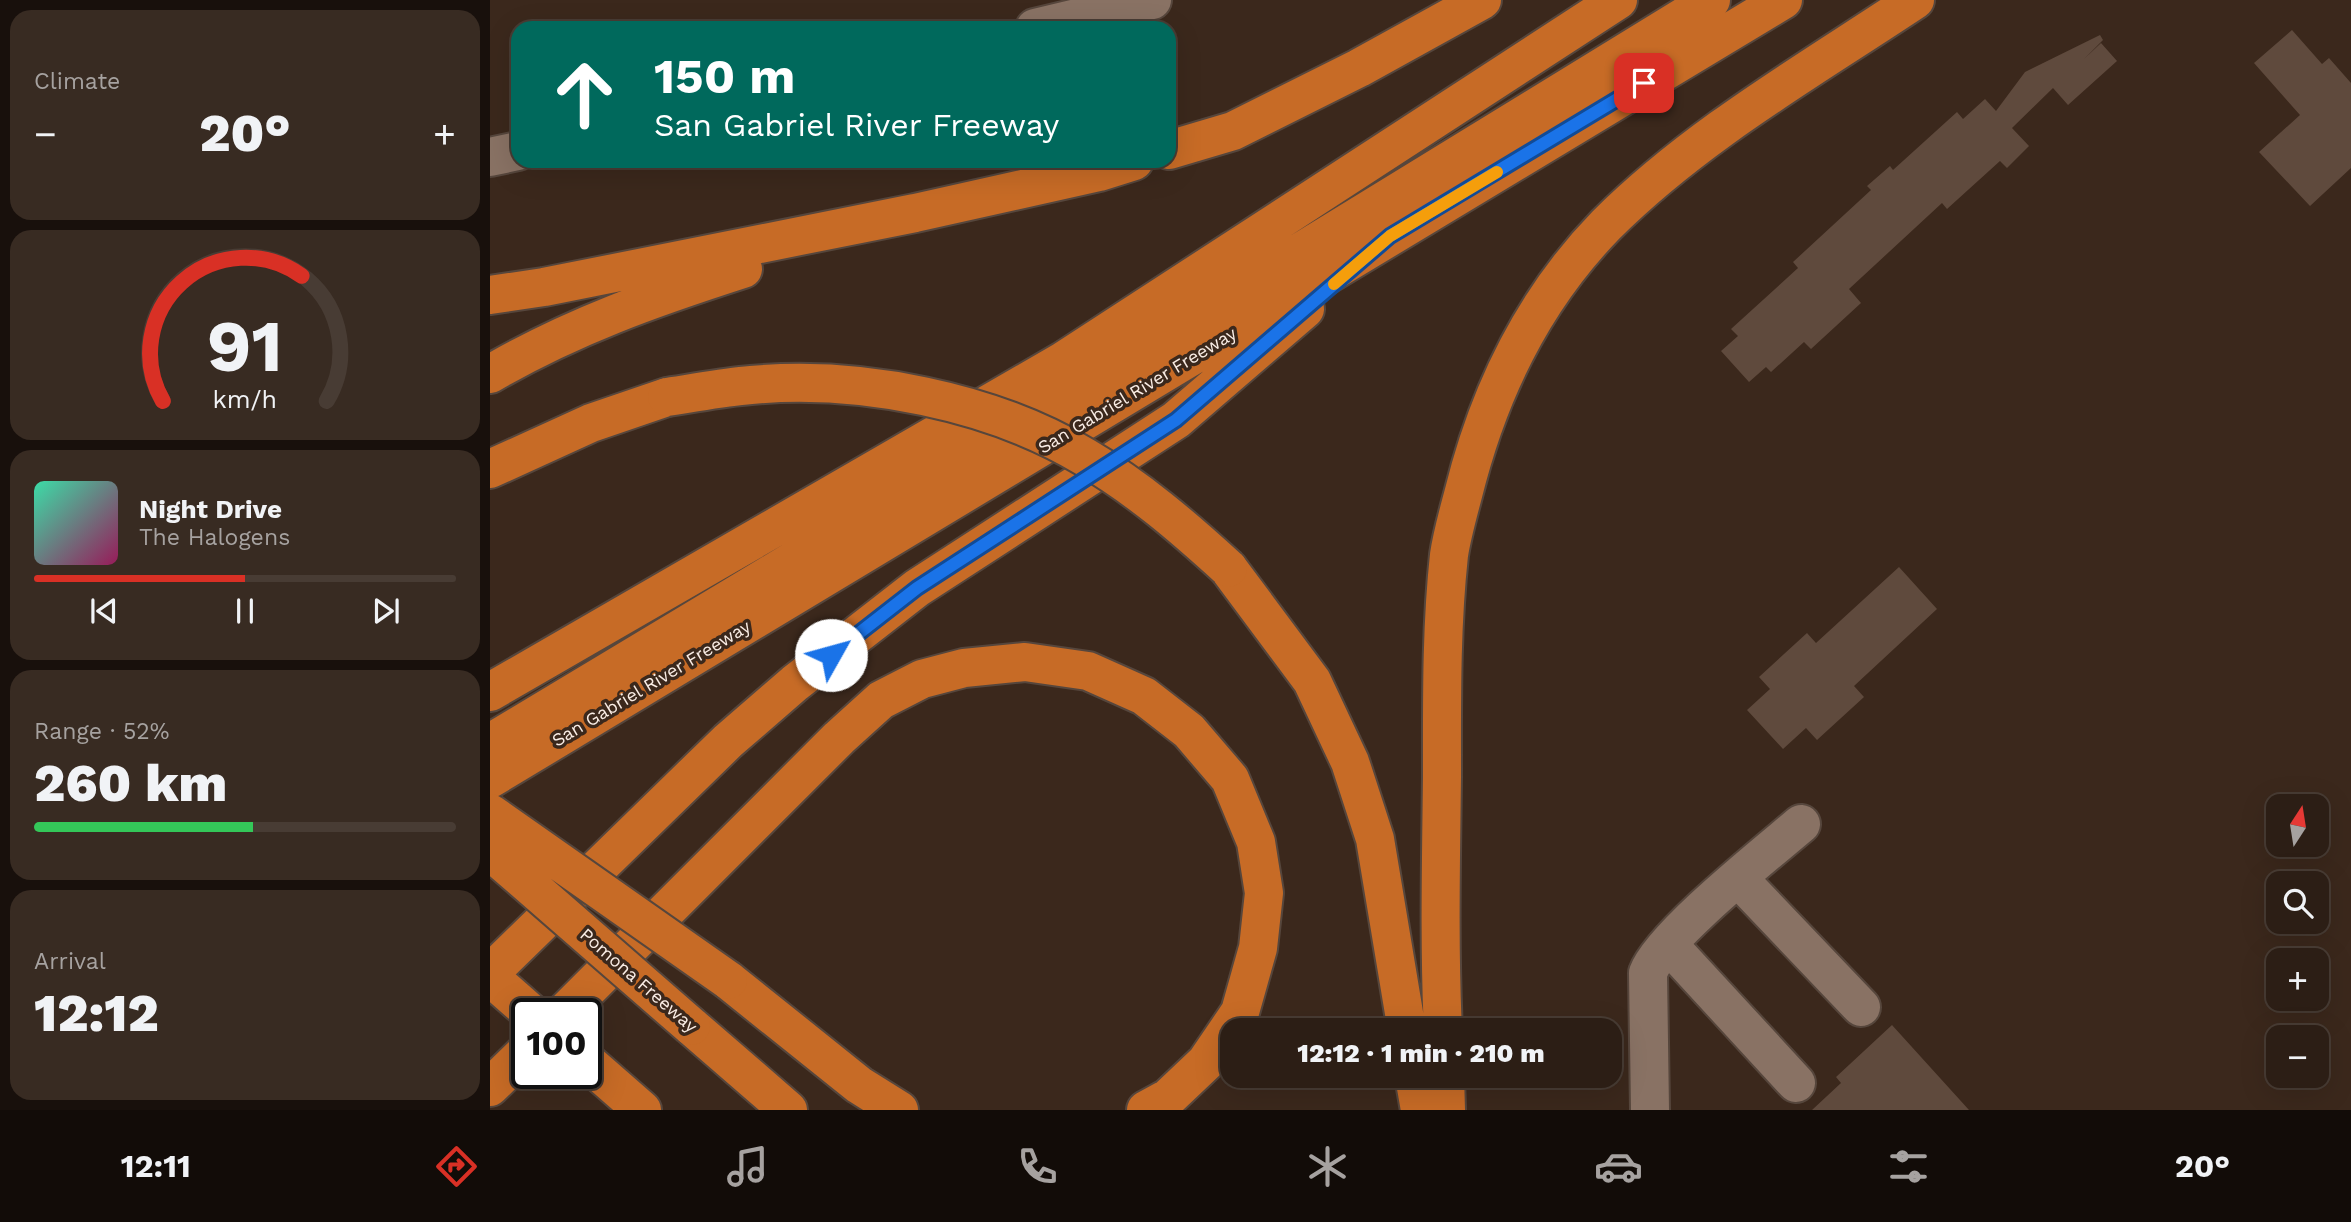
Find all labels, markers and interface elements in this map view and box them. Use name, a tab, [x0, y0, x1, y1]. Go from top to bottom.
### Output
text: 150 m	[654, 47, 795, 105]
icon: ahead	[539, 49, 630, 140]
pin	[1614, 53, 1674, 113]
icon: arrive	[1625, 64, 1663, 102]
text: Climate	[34, 68, 120, 95]
text: 20°	[199, 103, 291, 164]
text: San Gabriel River Freeway	[654, 106, 1059, 144]
text: −	[34, 112, 57, 156]
text: +	[433, 112, 456, 156]
text: 91	[207, 303, 283, 389]
street label: San Gabriel River Freeway	[1034, 322, 1241, 458]
text: km/h	[213, 385, 277, 414]
text: Night Drive	[139, 494, 282, 524]
text: The Halogens	[139, 524, 290, 551]
icon: previous	[85, 592, 123, 630]
icon: pause	[226, 592, 264, 630]
icon: next	[367, 592, 405, 630]
street label: San Gabriel River Freeway	[548, 615, 755, 751]
position arrow	[794, 618, 868, 692]
text: Range · 52%	[34, 718, 169, 745]
text: 260 km	[34, 753, 227, 814]
north arrow	[2266, 794, 2329, 858]
map controls	[2266, 794, 2329, 1088]
button: search	[2266, 871, 2329, 934]
street label: Pomona Freeway	[576, 923, 702, 1037]
text: Arrival	[34, 948, 106, 975]
button: +	[2266, 948, 2329, 1011]
text: 12:12	[34, 983, 159, 1044]
speed limit sign: 100	[511, 998, 602, 1089]
button: −	[2266, 1025, 2329, 1088]
text: 12:12 · 1 min · 210 m	[1297, 1038, 1545, 1068]
icon: directions	[432, 1142, 481, 1191]
icon: music	[723, 1142, 772, 1191]
icon: phone	[1013, 1142, 1062, 1191]
icon: climate	[1303, 1142, 1352, 1191]
icon: car	[1594, 1142, 1643, 1191]
icon: filters	[1884, 1142, 1933, 1191]
text: 12:11	[121, 1147, 191, 1185]
text: 20°	[2175, 1147, 2230, 1185]

